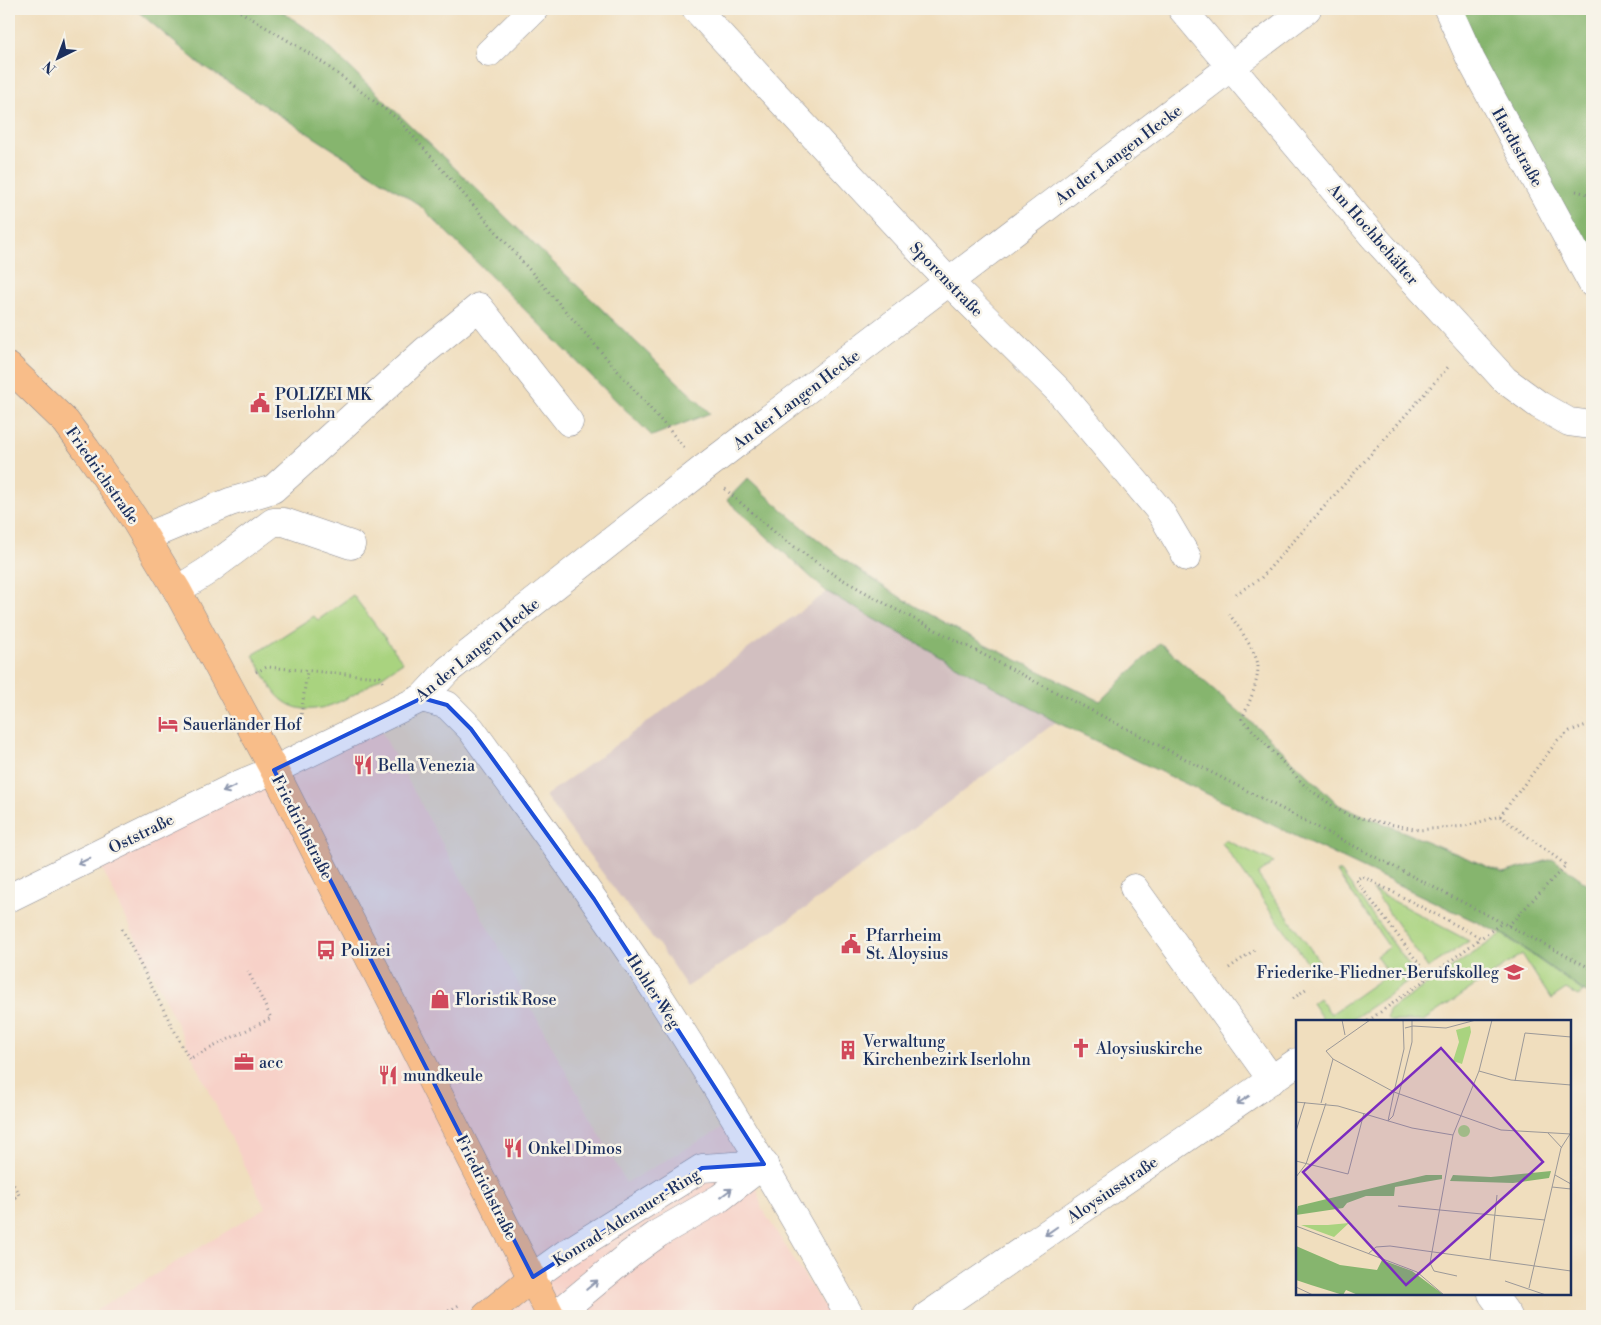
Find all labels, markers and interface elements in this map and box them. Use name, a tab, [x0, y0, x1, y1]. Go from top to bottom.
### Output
north arrow	[32, 32, 82, 82]
text: N	[40, 57, 60, 77]
street label: An der Langen Hecke	[1050, 101, 1186, 210]
street label: Hardtstraße	[1487, 104, 1547, 190]
street label: Am Hochbehälter	[1323, 179, 1423, 289]
street label: Sporenstraße	[906, 238, 987, 321]
street label: An der Langen Hecke	[728, 346, 864, 455]
place label: POLIZEI MK Iserlohn	[275, 385, 373, 423]
public building icon: POLIZEI MK Iserlohn	[249, 392, 271, 414]
street label: Friedrichstraße	[61, 423, 143, 528]
street label: An der Langen Hecke	[411, 594, 544, 707]
hotel icon: Sauerländer Hof	[157, 713, 179, 735]
place label: Sauerländer Hof	[183, 715, 302, 735]
restaurant icon: Bella Venezia	[352, 754, 374, 776]
place label: Bella Venezia	[377, 756, 476, 776]
street label: Friedrichstraße	[267, 772, 337, 883]
one-way arrow	[222, 785, 237, 794]
street label: Oststraße	[106, 810, 177, 858]
one-way arrow	[77, 857, 92, 866]
place label: Pfarrheim St. Aloysius	[866, 926, 948, 964]
public building icon: Pfarrheim St. Aloysius	[840, 933, 862, 955]
bus stop icon: Polizei	[315, 939, 337, 961]
place label: Polizei	[341, 941, 391, 961]
street label: Hohler Weg	[622, 951, 685, 1033]
school or university icon: Friederike-Fliedner-Berufskolleg	[1503, 961, 1525, 983]
place label: Friederike-Fliedner-Berufskolleg	[1256, 963, 1500, 983]
shop icon: Floristik Rose	[429, 988, 451, 1010]
place label: Floristik Rose	[455, 990, 557, 1010]
inset map	[1296, 1020, 1571, 1295]
place label: Verwaltung Kirchenbezirk Iserlohn	[862, 1032, 1031, 1070]
church icon: Aloysiuskirche	[1070, 1037, 1092, 1059]
building icon: Verwaltung Kirchenbezirk Iserlohn	[837, 1039, 859, 1061]
place label: Aloysiuskirche	[1095, 1039, 1203, 1059]
office icon: acc	[233, 1051, 255, 1073]
place label: acc	[259, 1053, 283, 1073]
restaurant icon: mundkeule	[377, 1064, 399, 1086]
place label: mundkeule	[403, 1066, 483, 1086]
one-way arrow	[1236, 1095, 1250, 1105]
street label: Friedrichstraße	[451, 1132, 521, 1243]
restaurant icon: Onkel Dimos	[502, 1137, 524, 1159]
place label: Onkel Dimos	[528, 1139, 622, 1159]
street label: Aloysiusstraße	[1062, 1152, 1162, 1228]
street label: Konrad-Adenauer-Ring	[549, 1164, 704, 1271]
one-way arrow	[719, 1188, 732, 1199]
one-way arrow	[1044, 1226, 1058, 1236]
one-way arrow	[585, 1280, 598, 1291]

